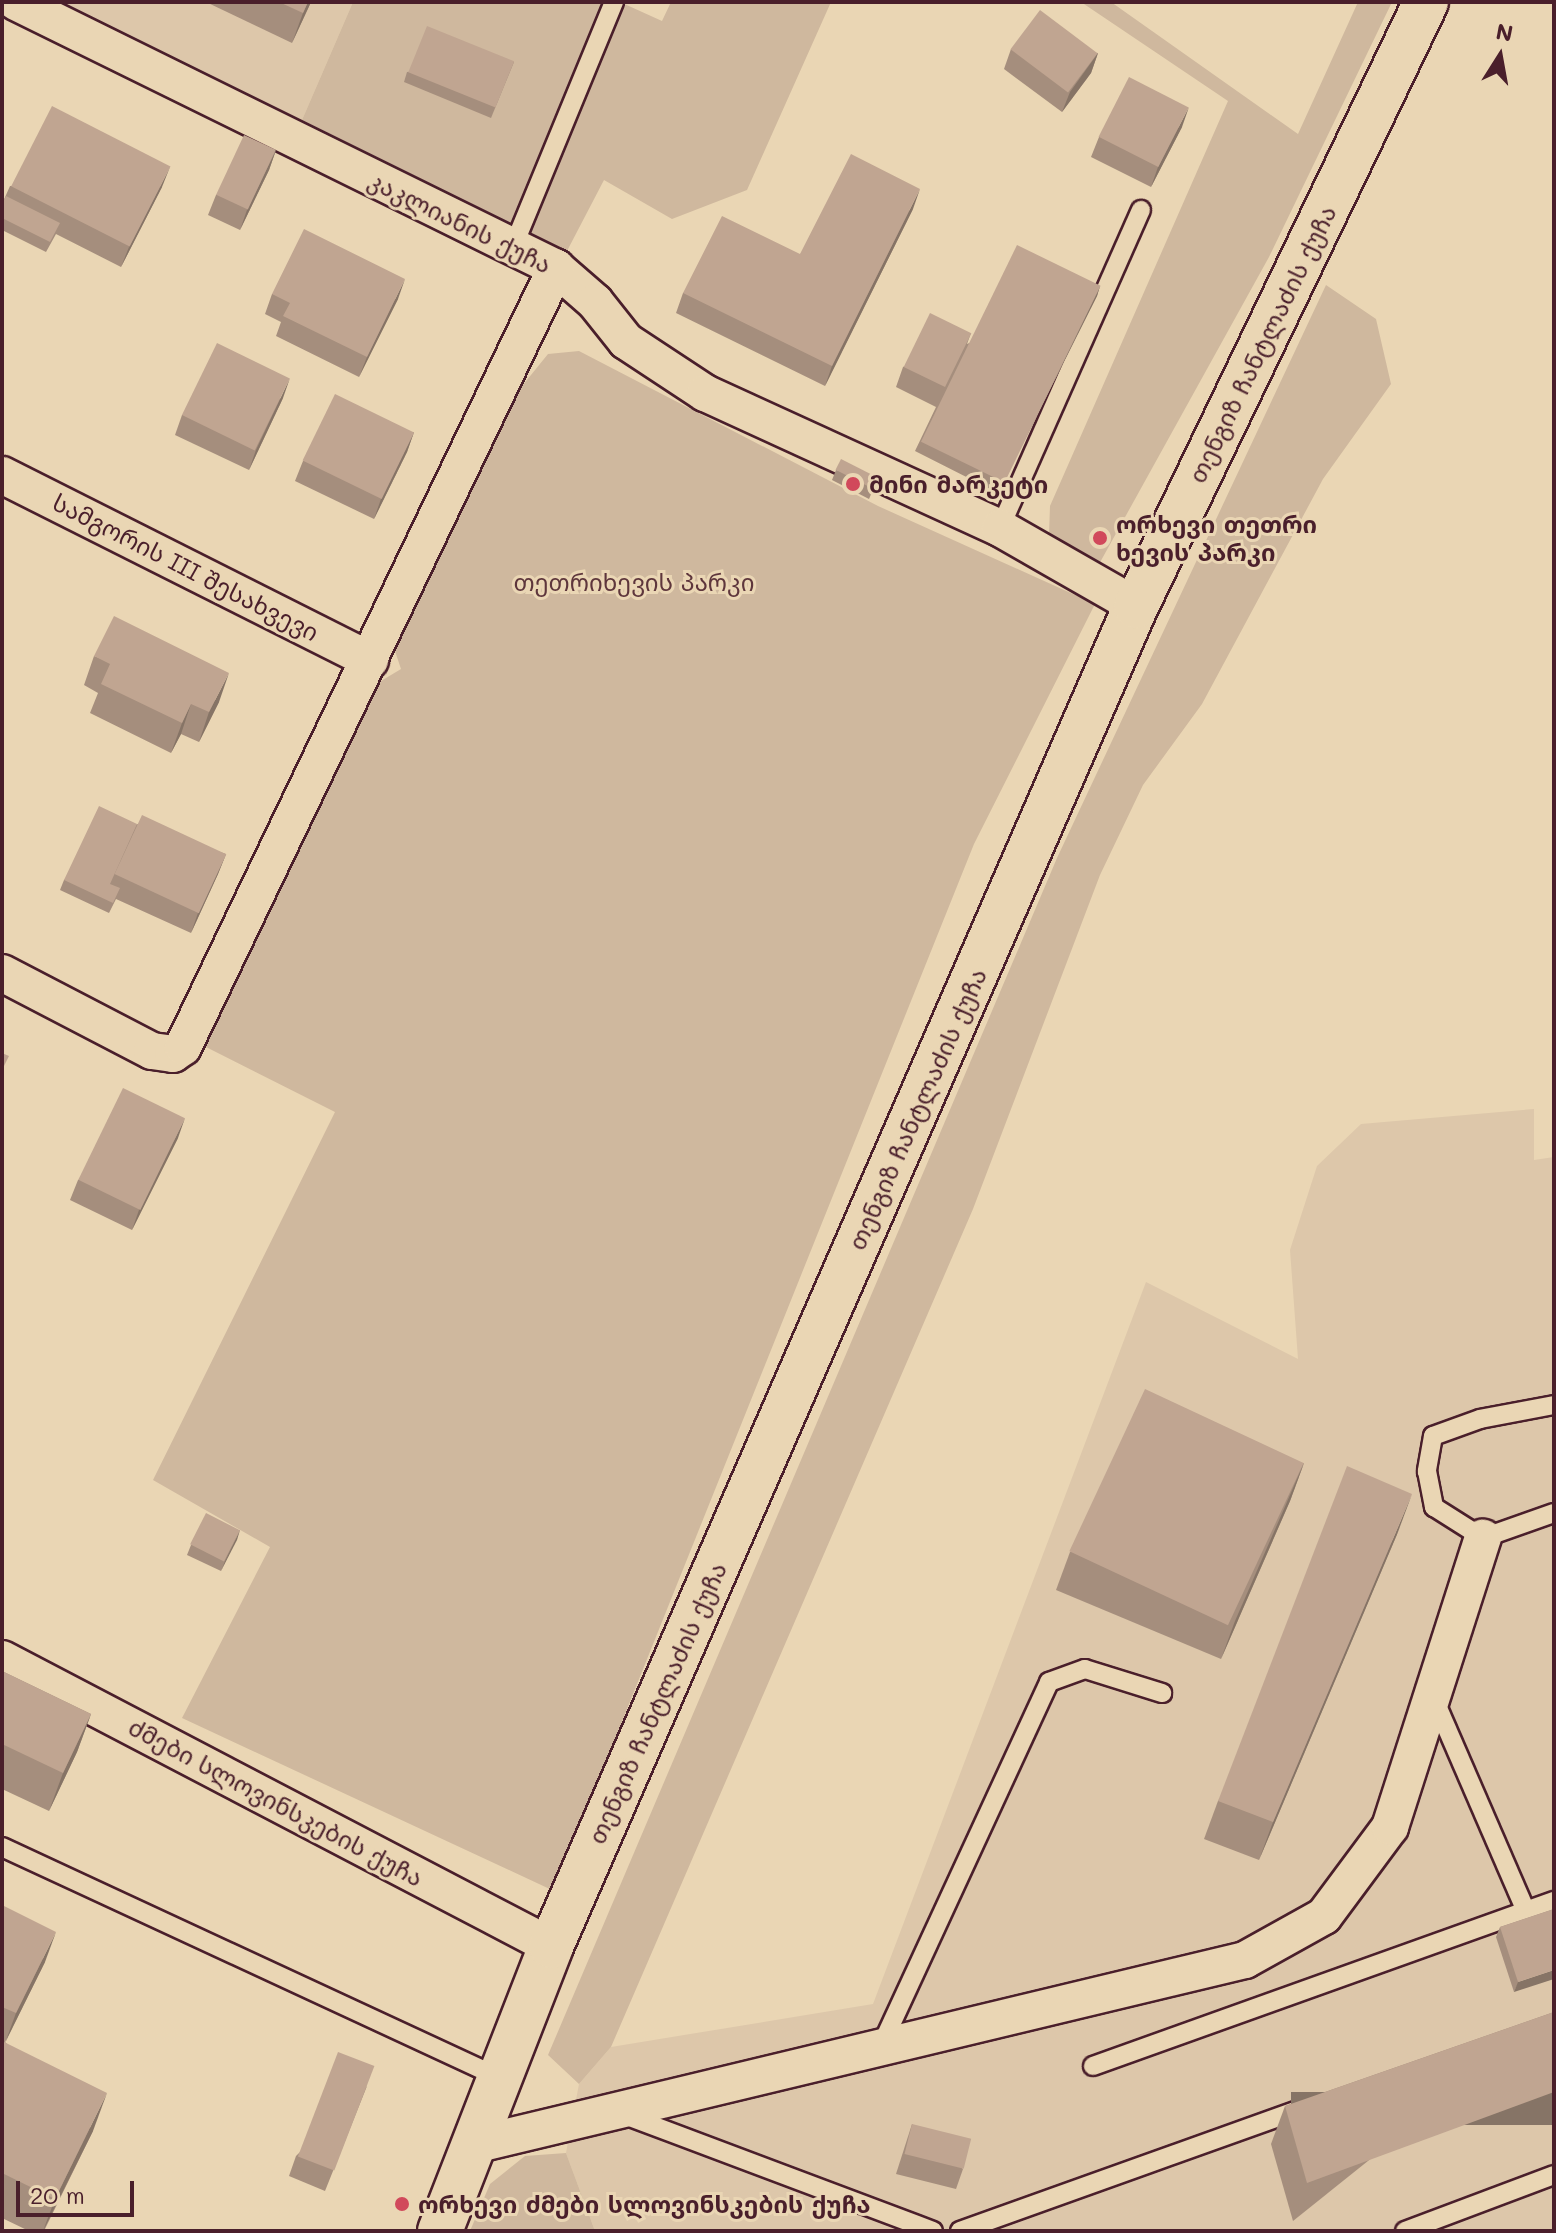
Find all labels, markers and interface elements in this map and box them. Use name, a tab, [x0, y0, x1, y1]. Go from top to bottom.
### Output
north arrow	[1460, 16, 1540, 96]
text: N	[1494, 16, 1516, 48]
street label: კაკლიანის ქუჩა	[364, 165, 556, 279]
street label: თენგიზ ჩანტლაძის ქუჩა	[1182, 201, 1342, 487]
place label: მინი მარკეტი	[869, 470, 1048, 498]
marker: მინი მარკეტი	[844, 475, 862, 493]
street label: სამგორის III შესახვევი	[48, 487, 324, 647]
place label: ორხევი თეთრი ხევის პარკი	[1116, 510, 1317, 566]
marker: ორხევი თეთრი ხევის პარკი	[1091, 529, 1109, 547]
park label: თეთრიხევის პარკი	[514, 568, 754, 596]
street label: თენგიზ ჩანტლაძის ქუჩა	[842, 964, 992, 1254]
street label: თენგიზ ჩანტლაძის ქუჩა	[582, 1558, 732, 1848]
street label: ძმები სლოვინსკების ქუჩა	[124, 1712, 428, 1892]
scale bar	[20, 2165, 138, 2215]
text: 20 m	[30, 2179, 85, 2210]
place label: ორხევი ძმები სლოვინსკების ქუჩა	[418, 2190, 871, 2218]
marker: ორხევი ძმები სლოვინსკების ქუჩა	[393, 2195, 411, 2213]

